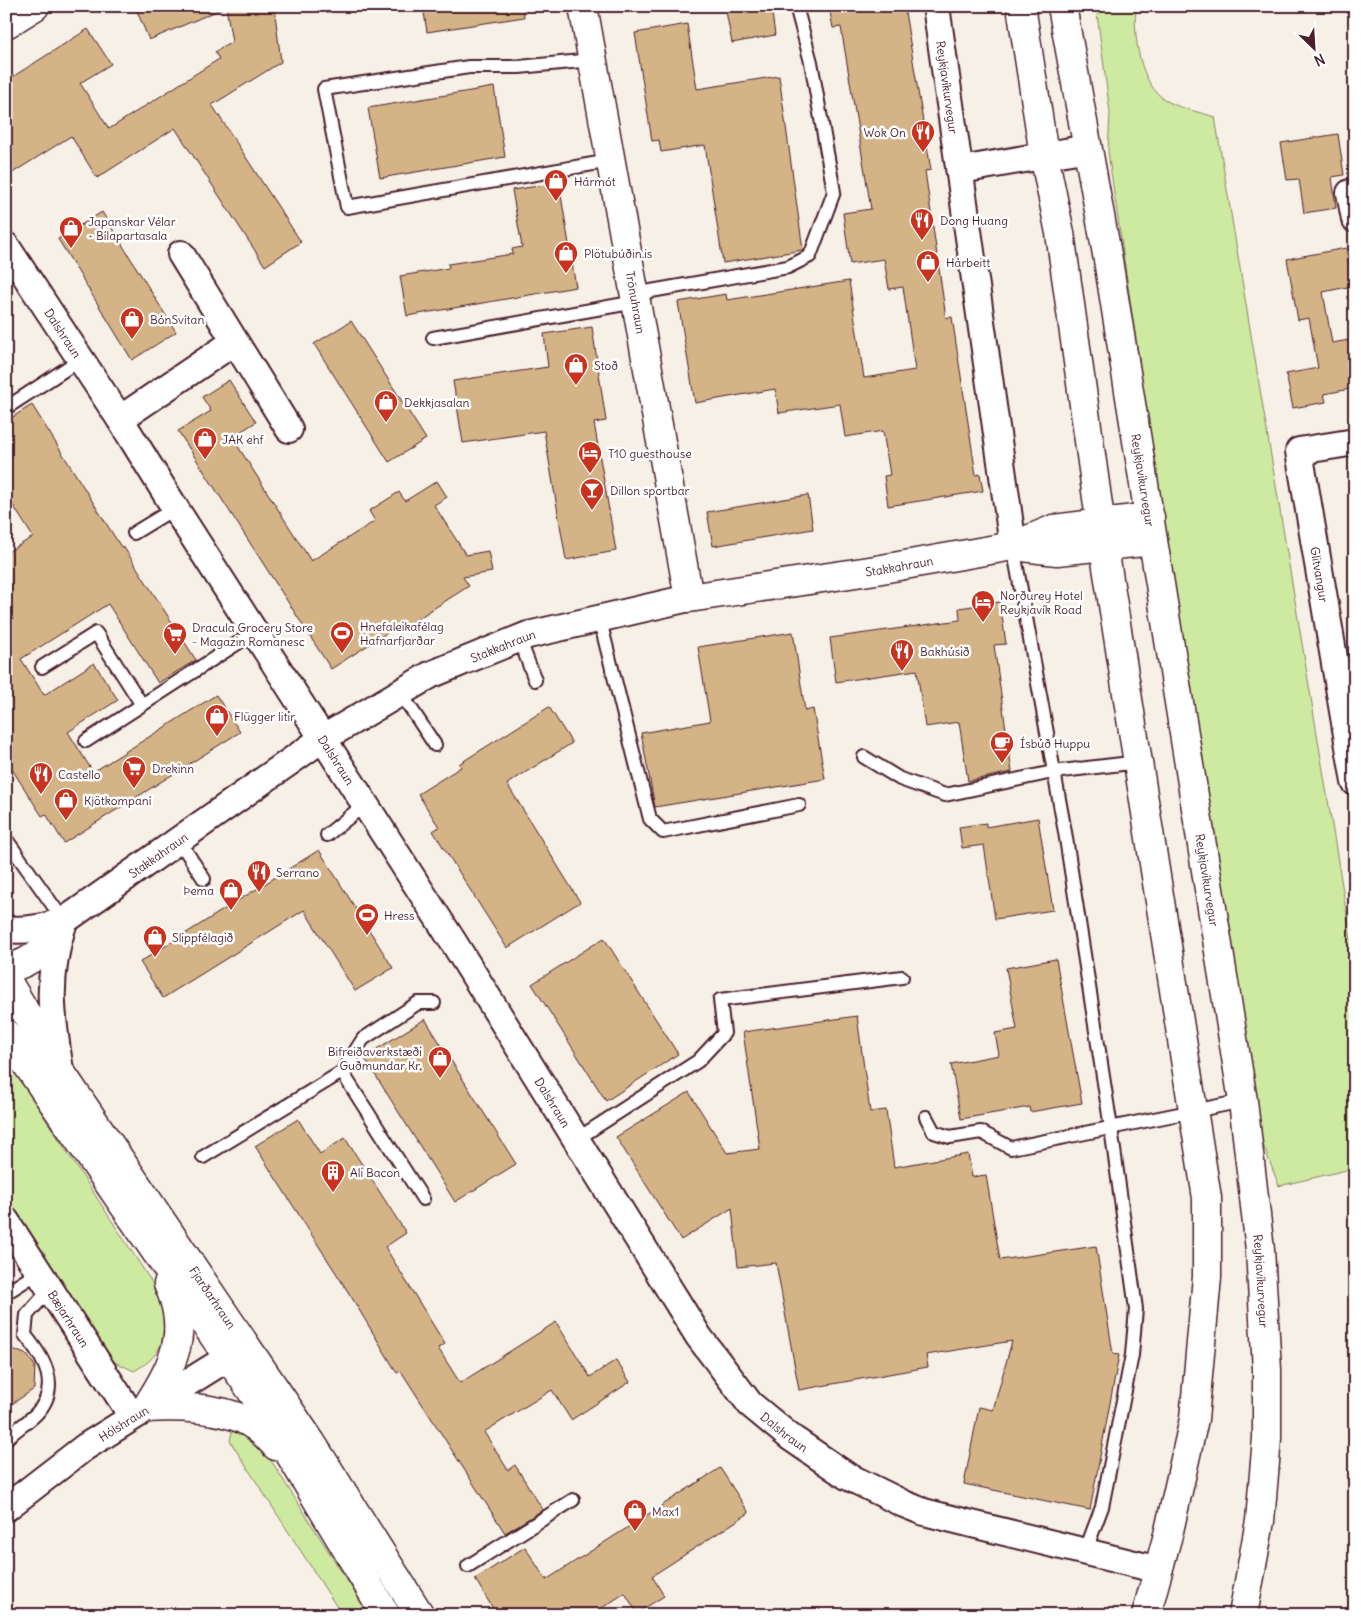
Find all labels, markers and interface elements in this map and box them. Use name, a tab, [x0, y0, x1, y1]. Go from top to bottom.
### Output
north arrow	[1288, 22, 1338, 72]
street label: Reykjavíkurvegur	[934, 40, 962, 135]
text: N	[1311, 50, 1328, 70]
restaurant icon: Wok On	[910, 119, 936, 153]
place label: Wok On	[864, 125, 906, 140]
shop icon: Hármót	[543, 168, 569, 202]
place label: Hármót	[574, 174, 616, 189]
restaurant icon: Dong Huang	[909, 207, 935, 241]
place label: Dong Huang	[940, 213, 1008, 228]
place label: Japanskar Vélar - Bílapartasala	[88, 214, 176, 243]
shop icon: Japanskar Vélar - Bílapartasala	[58, 215, 84, 249]
shop icon: Plötubúðin.is	[553, 240, 579, 274]
place label: Plötubúðin.is	[584, 246, 652, 261]
shop icon: Hárbeitt	[915, 249, 941, 283]
place label: Hárbeitt	[946, 255, 990, 270]
street label: Trönuhraun	[623, 270, 649, 335]
street label: Dalshraun	[42, 305, 85, 360]
shop icon: BónSvítan	[119, 306, 145, 340]
place label: BónSvítan	[150, 312, 204, 327]
shop icon: Stoð	[563, 352, 589, 386]
place label: Stoð	[594, 358, 618, 373]
shop icon: Dekkjasalan	[373, 389, 399, 423]
place label: Dekkjasalan	[404, 395, 470, 410]
shop icon: JAK ehf	[192, 426, 218, 460]
place label: JAK ehf	[222, 432, 265, 447]
street label: Reykjavíkurvegur	[1128, 433, 1158, 528]
hotel icon: T10 guesthouse	[577, 440, 603, 474]
place label: T10 guesthouse	[608, 446, 692, 461]
bar icon: Dillon sportbar	[579, 477, 605, 511]
place label: Dillon sportbar	[610, 483, 690, 498]
street label: Glitvangur	[1308, 546, 1332, 604]
street label: Stakkahraun	[864, 553, 934, 579]
place label: Norðurey Hotel Reykjavík Road	[1000, 588, 1083, 617]
hotel icon: Norðurey Hotel Reykjavík Road	[970, 589, 996, 623]
place label: Hnefaleikafélag Hafnarfjarðar	[360, 619, 444, 648]
place label: Dracula Grocery Store - Magazin Romanesc	[192, 620, 313, 649]
sports icon: Hnefaleikafélag Hafnarfjarðar	[329, 620, 355, 654]
supermarket icon: Dracula Grocery Store - Magazin Romanesc	[162, 621, 188, 655]
street label: Stakkahraun	[468, 626, 537, 665]
restaurant icon: Bakhúsið	[889, 638, 915, 672]
place label: Bakhúsið	[920, 644, 970, 659]
shop icon: Flügger litir	[204, 703, 230, 737]
place label: Flügger litir	[234, 709, 295, 724]
cafe icon: Ísbúð Huppu	[989, 730, 1015, 764]
street label: Dalshraun	[315, 732, 358, 788]
place label: Ísbúð Huppu	[1020, 736, 1090, 751]
supermarket icon: Drekinn	[121, 755, 147, 789]
restaurant icon: Castello	[28, 761, 54, 795]
place label: Drekinn	[152, 761, 194, 776]
place label: Castello	[58, 767, 101, 782]
shop icon: Kjötkompaní	[53, 787, 79, 821]
place label: Kjötkompaní	[84, 793, 152, 808]
street label: Stakkahraun	[125, 829, 190, 881]
street label: Reykjavíkurvegur	[1193, 832, 1222, 928]
restaurant icon: Serrano	[246, 859, 272, 893]
place label: Serrano	[276, 865, 320, 880]
shop icon: Þema	[218, 877, 244, 911]
place label: Þema	[183, 883, 214, 898]
sports icon: Hress	[354, 902, 380, 936]
place label: Hress	[384, 908, 415, 923]
shop icon: Slippfélagið	[142, 924, 168, 958]
place label: Slippfélagið	[172, 930, 234, 945]
place label: Bifreiðaverkstæði Guðmundar Kr.	[328, 1044, 422, 1073]
shop icon: Bifreiðaverkstæði Guðmundar Kr.	[427, 1045, 453, 1079]
street label: Dalshraun	[532, 1074, 574, 1130]
building icon: Ali Bacon	[320, 1159, 346, 1193]
place label: Ali Bacon	[350, 1165, 400, 1180]
street label: Reykjavíkurvegur	[1251, 1233, 1272, 1328]
street label: Fjarðarhraun	[187, 1263, 240, 1332]
street label: Bæjarhraun	[45, 1287, 93, 1350]
street label: Hólshraun	[96, 1402, 151, 1444]
street label: Dalshraun	[758, 1409, 811, 1455]
shop icon: Max1	[622, 1498, 648, 1532]
place label: Max1	[652, 1504, 679, 1519]

